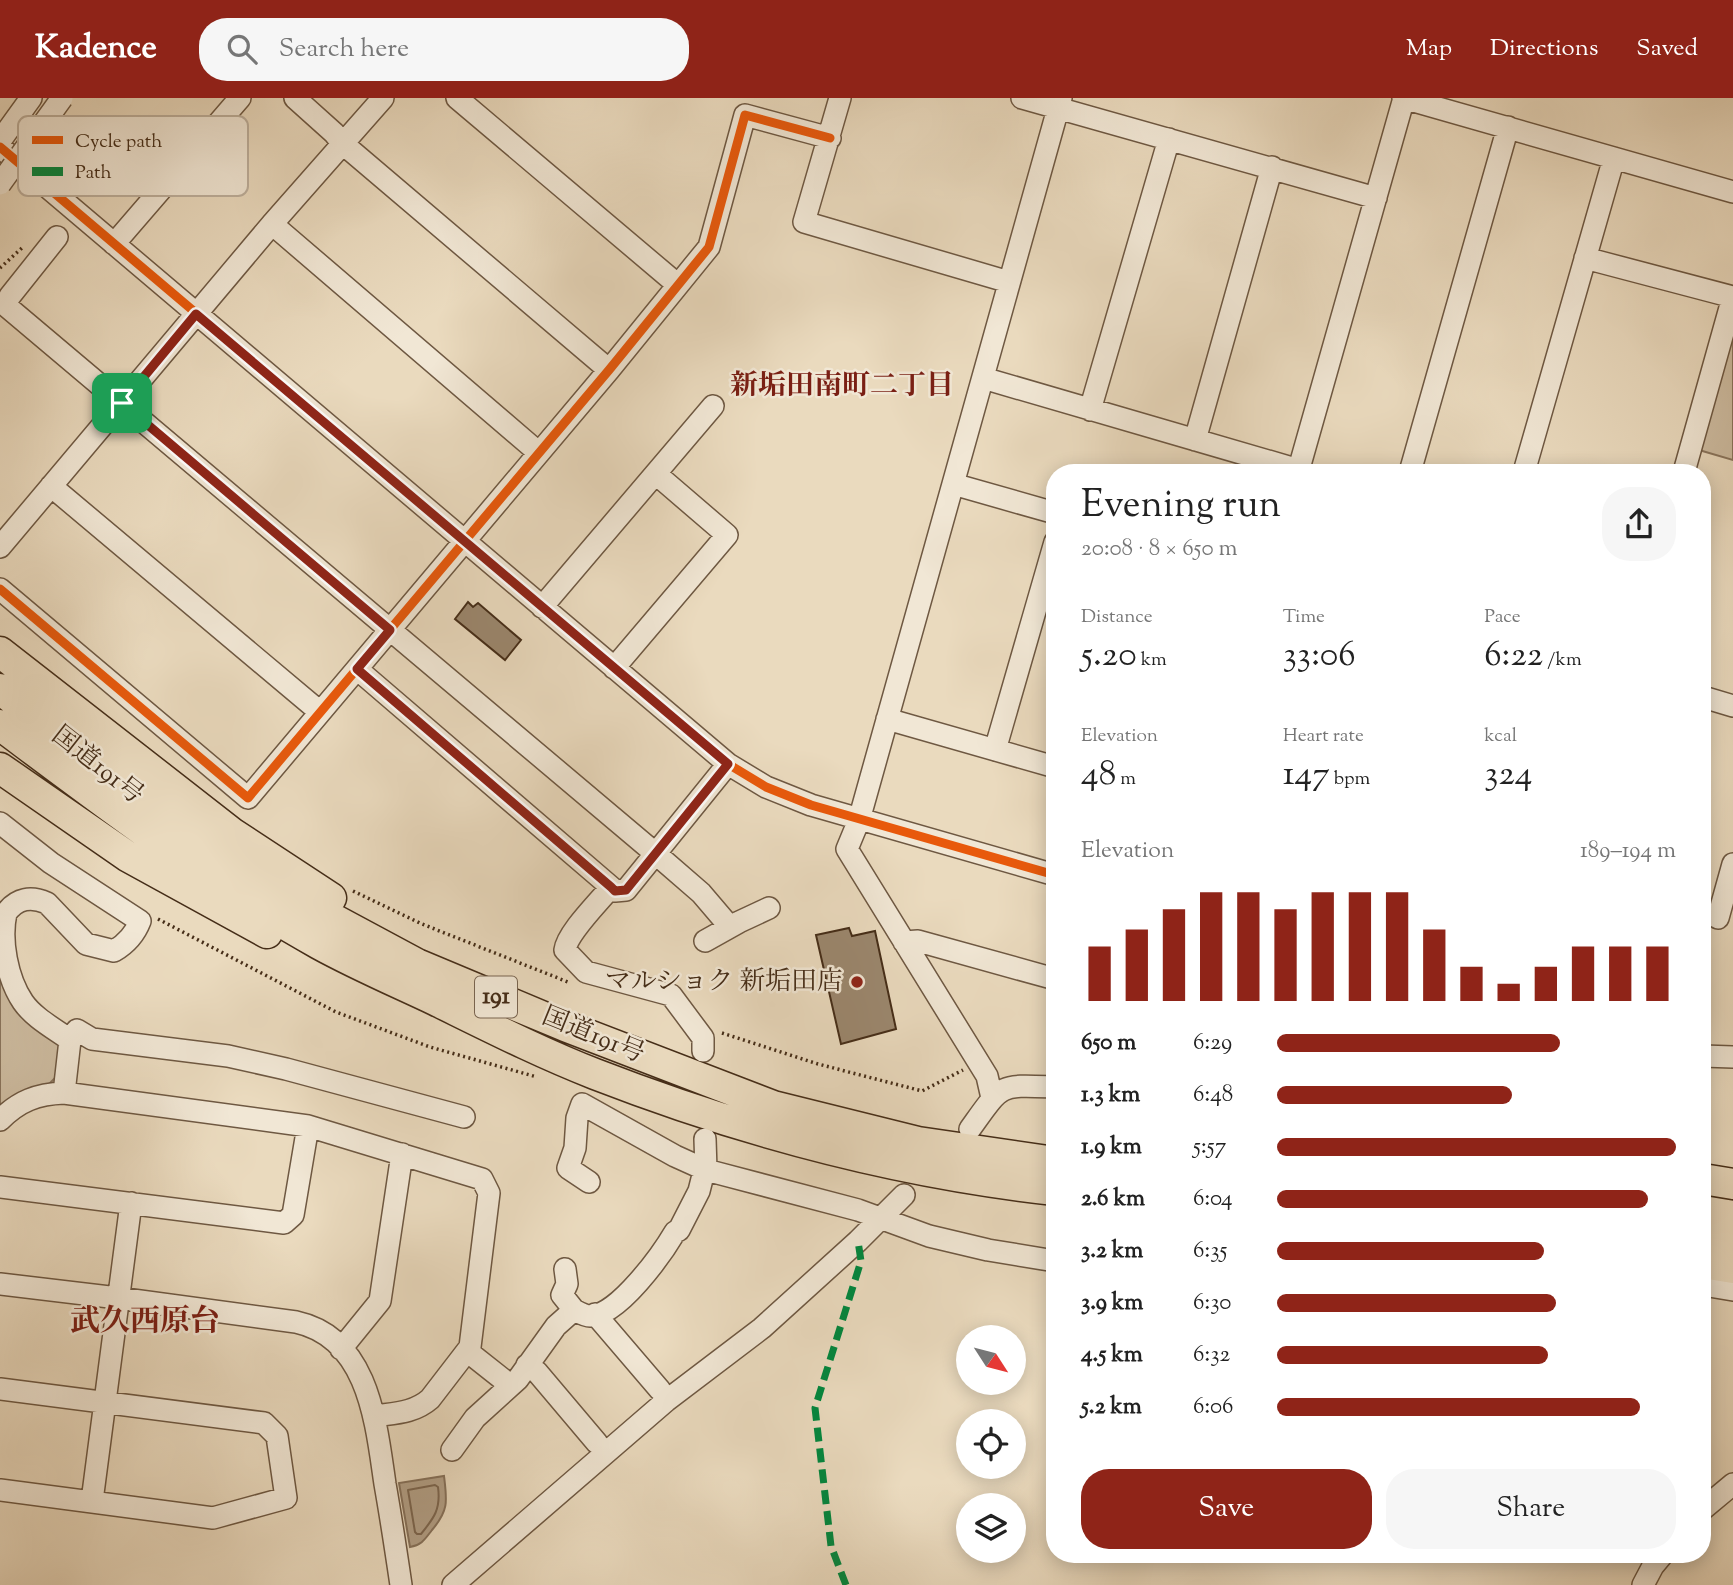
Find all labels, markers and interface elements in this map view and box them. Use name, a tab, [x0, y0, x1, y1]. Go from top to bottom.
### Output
search box	[199, 18, 689, 81]
text: Kadence	[35, 25, 157, 73]
icon: search	[223, 30, 261, 68]
text: Search here	[279, 31, 409, 68]
text: Map	[1406, 32, 1452, 66]
text: Directions	[1490, 32, 1598, 66]
text: Saved	[1636, 32, 1698, 66]
legend	[18, 116, 248, 196]
text: Cycle path	[75, 129, 162, 156]
text: Path	[75, 160, 112, 187]
district label: 新垢田南町二丁目	[730, 367, 954, 407]
pin	[92, 373, 152, 433]
icon: arrive	[103, 384, 141, 422]
text: Evening run	[1081, 480, 1281, 534]
button: share	[1602, 487, 1676, 561]
text: 20:08 · 8 × 650 m	[1081, 533, 1238, 566]
text: Distance	[1081, 604, 1153, 631]
text: Time	[1283, 604, 1325, 631]
text: Pace	[1484, 604, 1521, 631]
text: 5.20	[1081, 631, 1137, 682]
text: 33:06	[1283, 631, 1356, 682]
text: 6:22	[1484, 631, 1543, 682]
text: km	[1137, 647, 1167, 674]
text: /km	[1543, 647, 1582, 674]
street label: 国道191号	[43, 718, 151, 814]
text: Elevation	[1081, 723, 1158, 750]
text: Heart rate	[1283, 723, 1364, 750]
text: kcal	[1484, 723, 1517, 750]
text: 48	[1081, 750, 1116, 801]
text: 147	[1283, 750, 1330, 801]
text: 324	[1484, 750, 1533, 801]
text: m	[1116, 766, 1136, 793]
text: bpm	[1330, 766, 1370, 793]
text: Elevation	[1081, 835, 1174, 868]
text: 189–194 m	[1580, 835, 1676, 868]
place label: マルショク 新垢田店	[605, 964, 843, 1001]
marker: マルショク 新垢田店	[849, 974, 865, 990]
road number: 191	[475, 976, 517, 1017]
street label: 国道191号	[536, 999, 650, 1073]
text: 650 m	[1081, 1027, 1136, 1060]
text: 6:29	[1193, 1027, 1232, 1060]
text: 1.3 km	[1081, 1079, 1140, 1112]
text: 6:48	[1193, 1079, 1233, 1112]
text: 1.9 km	[1081, 1131, 1142, 1164]
text: 5:57	[1193, 1131, 1226, 1164]
text: 2.6 km	[1081, 1183, 1145, 1216]
text: 6:04	[1193, 1183, 1233, 1216]
text: 3.2 km	[1081, 1235, 1143, 1268]
text: 6:35	[1193, 1235, 1227, 1268]
text: 3.9 km	[1081, 1287, 1143, 1320]
text: 6:30	[1193, 1287, 1231, 1320]
district label: 武久西原台	[70, 1301, 220, 1344]
north arrow	[956, 1325, 1026, 1395]
map controls	[956, 1325, 1026, 1563]
text: 4.5 km	[1081, 1339, 1143, 1372]
text: 6:32	[1193, 1339, 1230, 1372]
text: 5.2 km	[1081, 1391, 1142, 1424]
text: 6:06	[1193, 1391, 1234, 1424]
button: locate	[956, 1409, 1026, 1479]
button: Save	[1081, 1469, 1372, 1549]
button: Share	[1386, 1469, 1676, 1549]
button: layers	[956, 1493, 1026, 1563]

